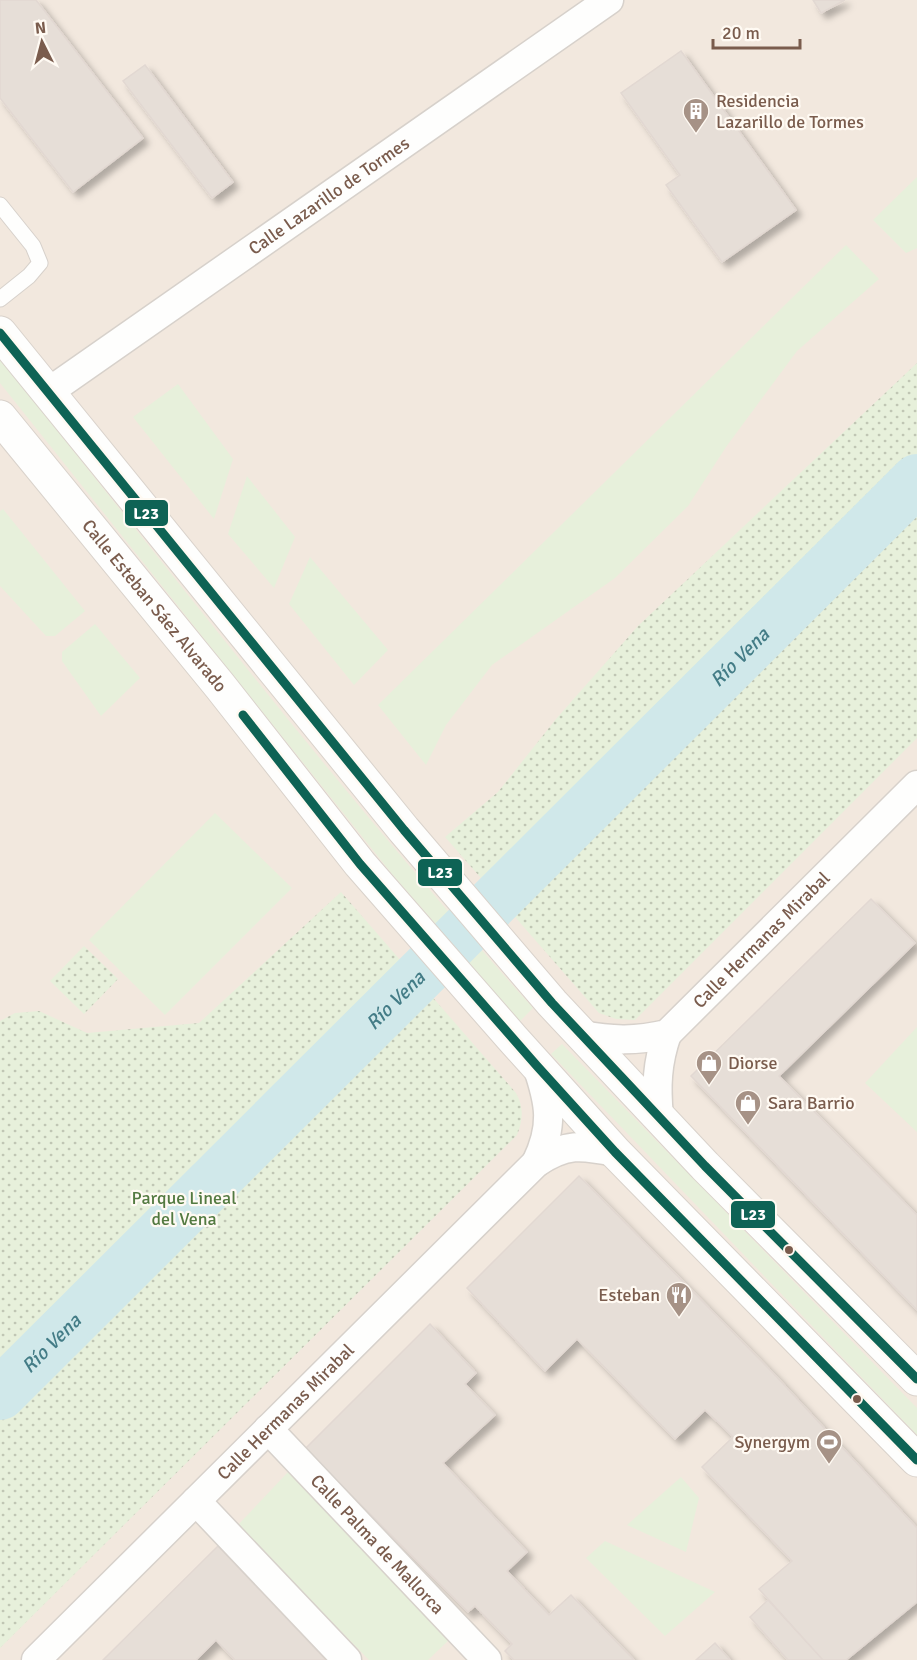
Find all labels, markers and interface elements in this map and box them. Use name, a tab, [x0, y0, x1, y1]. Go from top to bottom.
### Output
north arrow	[12, 12, 72, 72]
scale bar	[713, 12, 800, 50]
text: N	[34, 18, 47, 39]
text: 20 m	[722, 22, 760, 44]
place label: Residencia Lazarillo de Tormes	[716, 90, 864, 133]
building icon: Residencia Lazarillo de Tormes	[681, 96, 711, 134]
street label: Calle Lazarillo de Tormes	[244, 132, 414, 260]
line badge: L23	[124, 499, 169, 527]
text: L23	[133, 504, 159, 524]
street label: Calle Esteban Sáez Alvarado	[77, 515, 232, 697]
water label: Río Vena	[704, 621, 775, 692]
line badge: L23	[417, 858, 463, 887]
text: L23	[427, 863, 453, 883]
street label: Calle Hermanas Mirabal	[688, 867, 834, 1013]
water label: Río Vena	[360, 965, 431, 1035]
shop icon: Diorse	[694, 1048, 724, 1086]
place label: Diorse	[728, 1052, 777, 1074]
shop icon: Sara Barrio	[733, 1088, 763, 1126]
place label: Sara Barrio	[768, 1092, 855, 1114]
park label: Parque Lineal del Vena	[132, 1187, 236, 1230]
line badge: L23	[730, 1200, 776, 1229]
text: L23	[740, 1205, 766, 1225]
unlabelled marker	[783, 1244, 795, 1256]
restaurant icon: Esteban	[664, 1280, 694, 1318]
place label: Esteban	[598, 1284, 660, 1306]
water label: Río Vena	[16, 1308, 87, 1378]
street label: Calle Hermanas Mirabal	[213, 1339, 359, 1485]
unlabelled marker	[851, 1393, 863, 1405]
sports icon: Synergym	[814, 1427, 844, 1465]
place label: Synergym	[734, 1431, 810, 1453]
street label: Calle Palma de Mallorca	[306, 1470, 449, 1619]

